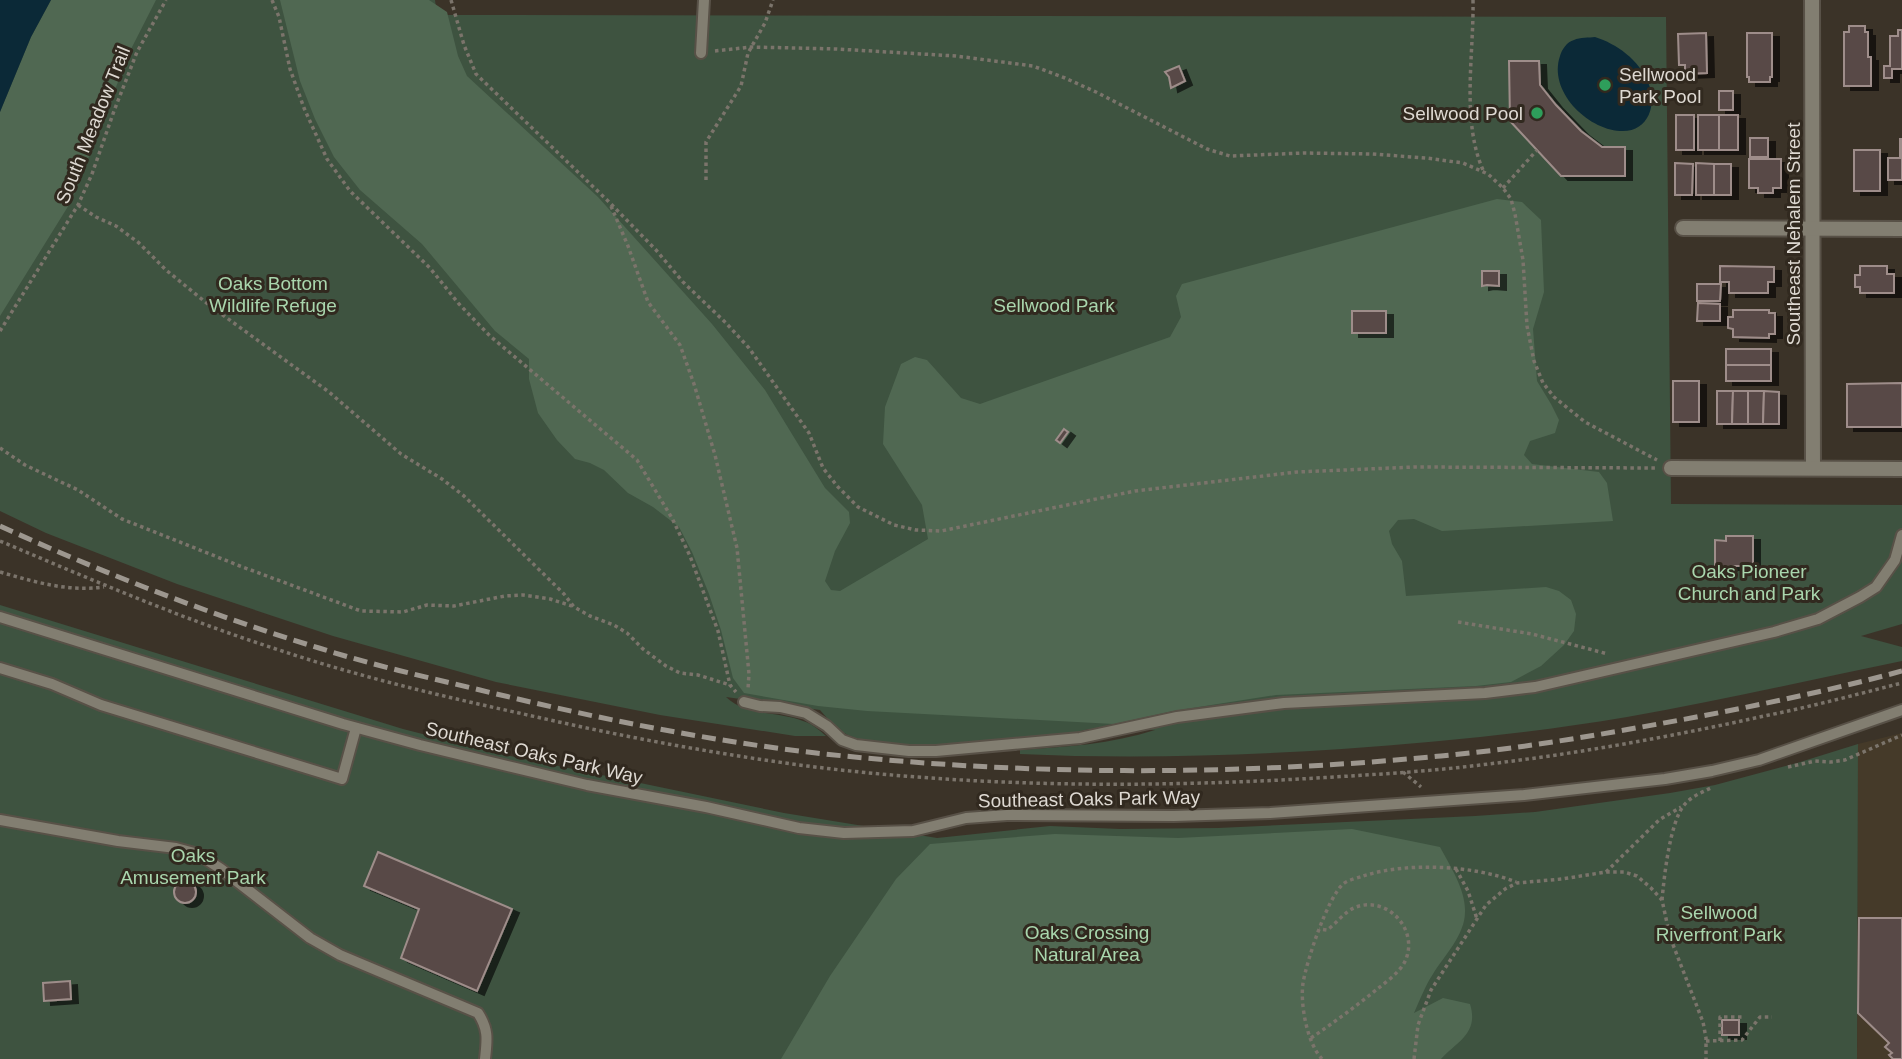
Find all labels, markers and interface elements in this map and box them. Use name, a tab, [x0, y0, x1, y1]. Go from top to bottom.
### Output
street label: South Meadow Trail	[52, 43, 134, 207]
place label: Sellwood Park Pool	[1619, 64, 1701, 107]
marker: Sellwood Park Pool	[1597, 77, 1613, 93]
place label: Sellwood Pool	[1403, 103, 1523, 124]
marker: Sellwood Pool	[1529, 105, 1545, 121]
street label: Southeast Nehalem Street	[1783, 122, 1804, 345]
park label: Oaks Bottom Wildlife Refuge	[209, 273, 337, 316]
park label: Sellwood Park	[993, 295, 1115, 316]
park label: Oaks Pioneer Church and Park	[1678, 561, 1821, 604]
street label: Southeast Oaks Park Way	[423, 718, 645, 788]
street label: Southeast Oaks Park Way	[978, 787, 1201, 811]
park label: Oaks Amusement Park	[120, 845, 266, 888]
park label: Sellwood Riverfront Park	[1656, 902, 1783, 945]
park label: Oaks Crossing Natural Area	[1025, 922, 1149, 965]

